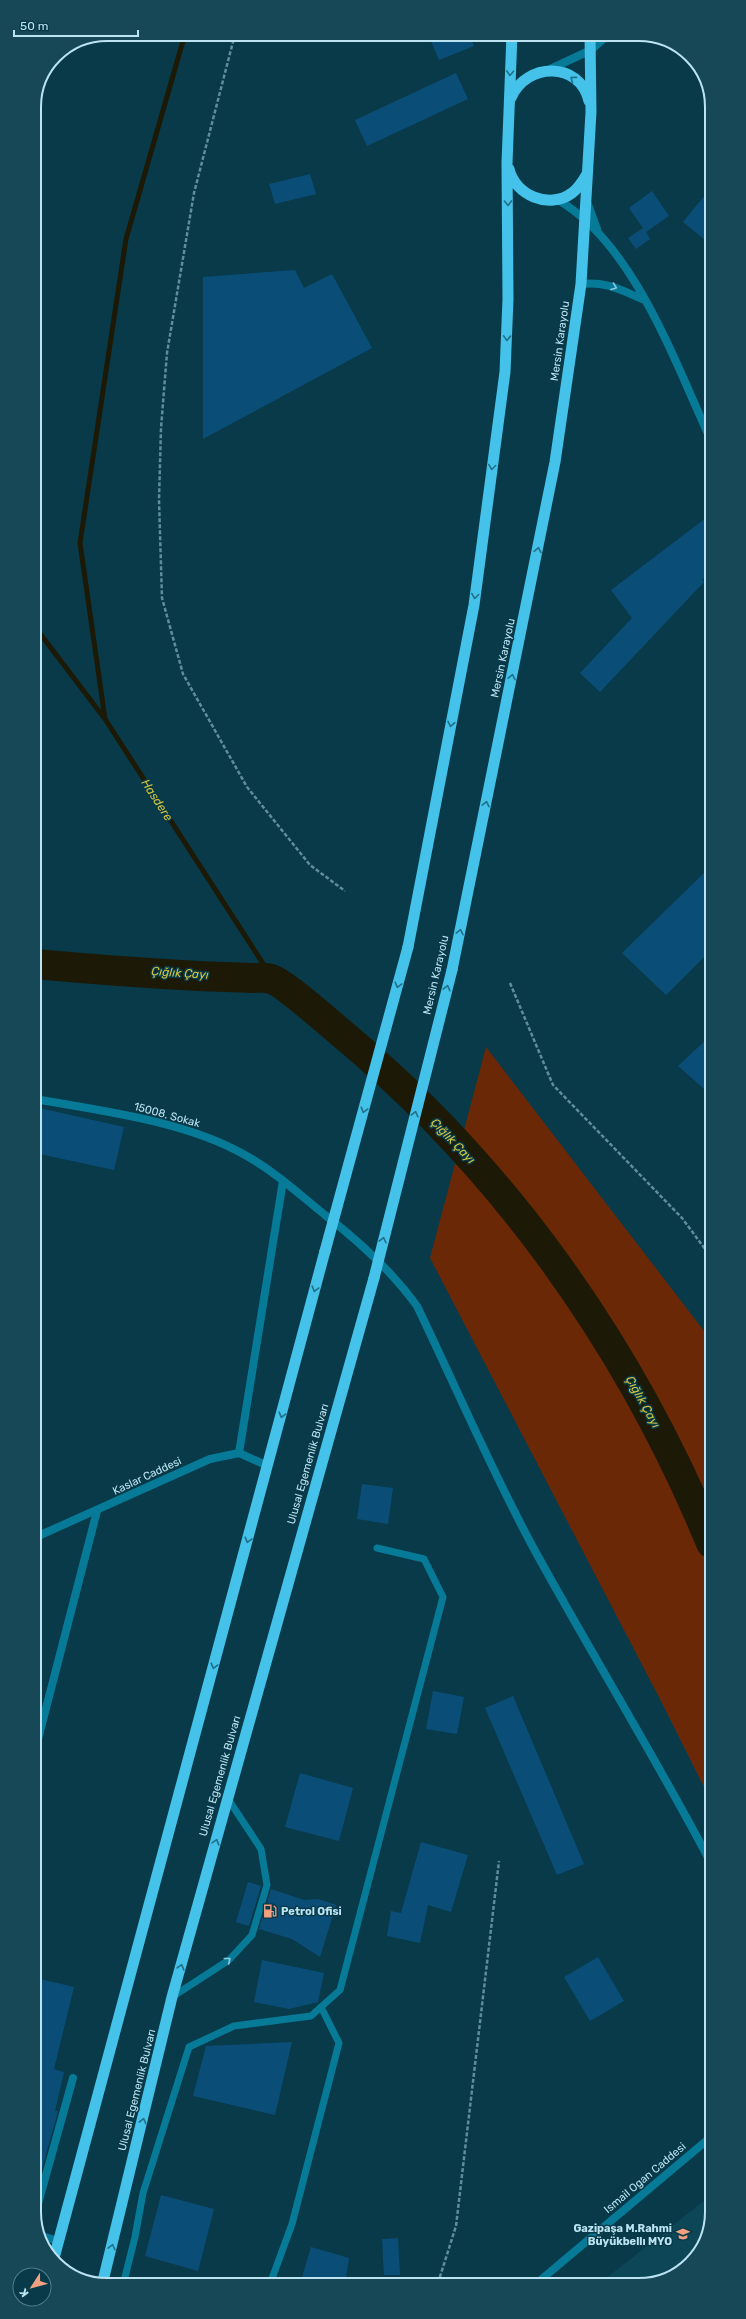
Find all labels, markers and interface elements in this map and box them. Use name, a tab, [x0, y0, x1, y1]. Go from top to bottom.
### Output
scale bar	[14, 12, 138, 38]
text: 50 m	[20, 19, 48, 33]
one-way arrow	[506, 70, 515, 76]
one-way arrow	[570, 77, 577, 84]
one-way arrow	[503, 200, 512, 206]
one-way arrow	[611, 283, 618, 291]
street label: Mersin Karayolu	[548, 300, 572, 382]
one-way arrow	[502, 335, 511, 341]
one-way arrow	[488, 464, 497, 470]
one-way arrow	[533, 547, 542, 553]
one-way arrow	[471, 593, 480, 599]
street label: Mersin Karayolu	[488, 617, 518, 699]
one-way arrow	[508, 674, 516, 680]
one-way arrow	[447, 721, 456, 727]
water label: Hasdere	[138, 777, 176, 824]
one-way arrow	[481, 801, 490, 808]
one-way arrow	[455, 929, 463, 935]
street label: Mersin Karayolu	[421, 934, 451, 1016]
water label: Çığlık Çayı	[151, 964, 209, 982]
one-way arrow	[394, 981, 403, 988]
one-way arrow	[443, 985, 451, 991]
street label: 15008. Sokak	[132, 1100, 202, 1130]
one-way arrow	[360, 1107, 369, 1114]
one-way arrow	[411, 1111, 419, 1117]
water label: Çığlık Çayı	[428, 1115, 478, 1167]
one-way arrow	[379, 1237, 387, 1243]
one-way arrow	[311, 1285, 320, 1292]
water label: Çığlık Çayı	[623, 1373, 663, 1431]
street label: Ulusal Egemenlik Bulvarı	[285, 1402, 331, 1526]
one-way arrow	[278, 1411, 287, 1418]
street label: Kaslar Caddesi	[110, 1454, 184, 1498]
one-way arrow	[244, 1536, 253, 1543]
one-way arrow	[210, 1662, 219, 1669]
street label: Ulusal Egemenlik Bulvarı	[197, 1714, 243, 1838]
one-way arrow	[211, 1839, 219, 1845]
fuel station icon: Petrol Ofisi	[262, 1903, 278, 1919]
place label: Petrol Ofisi	[281, 1905, 342, 1918]
one-way arrow	[223, 1958, 231, 1965]
one-way arrow	[176, 1964, 185, 1971]
street label: Ulusal Egemenlik Bulvarı	[116, 2028, 158, 2152]
one-way arrow	[138, 2117, 146, 2124]
street label: Ismail Ogan Caddesi	[601, 2140, 689, 2216]
place label: Gazipaşa M.Rahmi Büyükbellı MYO	[573, 2222, 672, 2248]
school or university icon: Gazipaşa M.Rahmi Büyükbellı MYO	[675, 2226, 691, 2242]
one-way arrow	[107, 2244, 116, 2251]
north arrow	[12, 2267, 52, 2307]
text: K	[16, 2285, 32, 2299]

